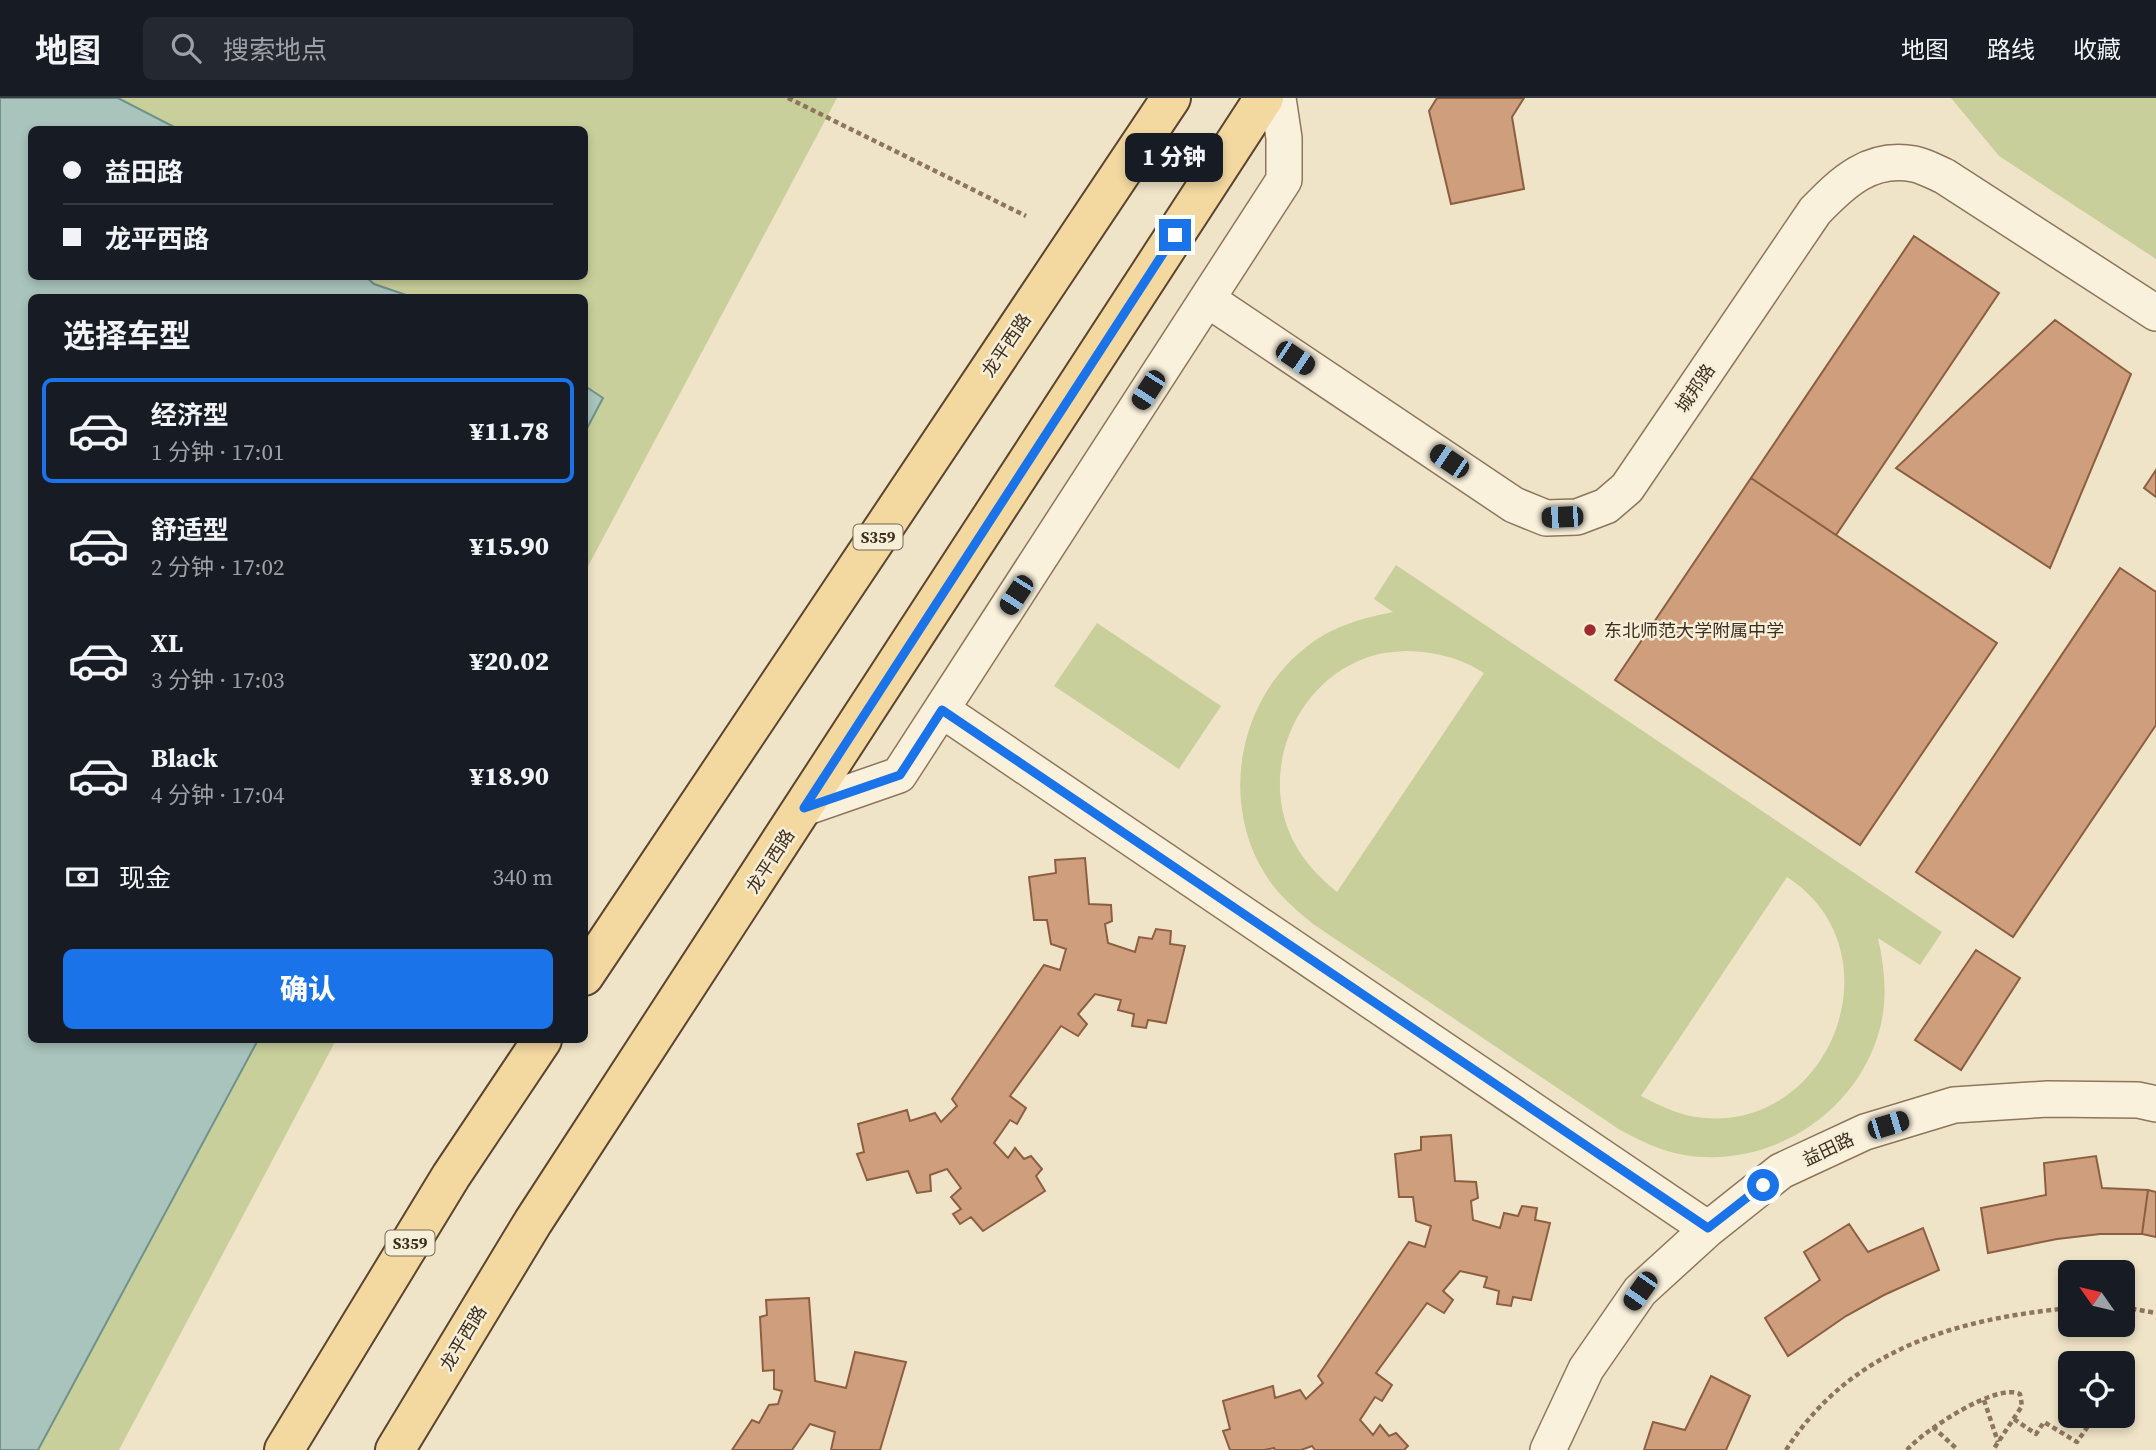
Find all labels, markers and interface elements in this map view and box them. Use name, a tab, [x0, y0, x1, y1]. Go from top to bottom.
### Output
search box	[143, 17, 633, 80]
text: 地图	[35, 28, 101, 73]
icon: search	[167, 29, 205, 67]
text: 搜索地点	[223, 32, 327, 68]
text: 地图	[1901, 33, 1949, 66]
text: 路线	[1987, 33, 2035, 66]
text: 收藏	[2073, 33, 2121, 66]
callout: 1 分钟	[1126, 134, 1224, 183]
text: 1 分钟	[1142, 141, 1206, 173]
text: 益田路	[105, 154, 183, 190]
route end	[1159, 219, 1191, 251]
text: 龙平西路	[105, 221, 209, 257]
street label: 龙平西路	[976, 308, 1036, 382]
text: 选择车型	[63, 314, 191, 358]
car	[1272, 338, 1319, 378]
street label: 城邦路	[1670, 359, 1720, 417]
car	[1128, 367, 1169, 413]
text: 经济型	[151, 397, 229, 433]
icon: car	[67, 399, 130, 462]
text: ¥11.78	[470, 413, 549, 449]
text: 1 分钟 · 17:01	[151, 436, 284, 468]
car	[1426, 441, 1473, 481]
car	[1541, 506, 1584, 528]
text: 舒适型	[151, 512, 229, 548]
icon: car	[67, 514, 130, 577]
road number: S359	[854, 524, 903, 550]
text: ¥15.90	[470, 528, 549, 564]
text: 2 分钟 · 17:02	[151, 551, 284, 583]
car	[996, 572, 1037, 618]
place label: 东北师范大学附属中学	[1604, 618, 1784, 643]
marker: 东北师范大学附属中学	[1582, 622, 1598, 638]
text: XL	[151, 625, 183, 661]
icon: car	[67, 629, 130, 692]
text: ¥20.02	[470, 643, 549, 679]
text: 3 分钟 · 17:03	[151, 664, 284, 696]
text: Black	[151, 740, 218, 776]
icon: car	[67, 744, 130, 807]
text: ¥18.90	[470, 758, 549, 794]
text: 4 分钟 · 17:04	[151, 779, 284, 811]
street label: 龙平西路	[740, 824, 800, 898]
icon: cash	[63, 858, 101, 896]
text: 现金	[119, 860, 171, 896]
text: 340 m	[492, 861, 553, 893]
button: 确认	[63, 949, 553, 1029]
car	[1865, 1109, 1912, 1141]
street label: 益田路	[1798, 1126, 1858, 1172]
route start	[1747, 1169, 1779, 1201]
road number: S359	[386, 1231, 434, 1256]
north arrow	[2058, 1260, 2135, 1337]
map controls	[2058, 1260, 2135, 1428]
car	[1620, 1268, 1661, 1314]
street label: 龙平西路	[434, 1301, 492, 1375]
button: locate	[2058, 1351, 2135, 1428]

